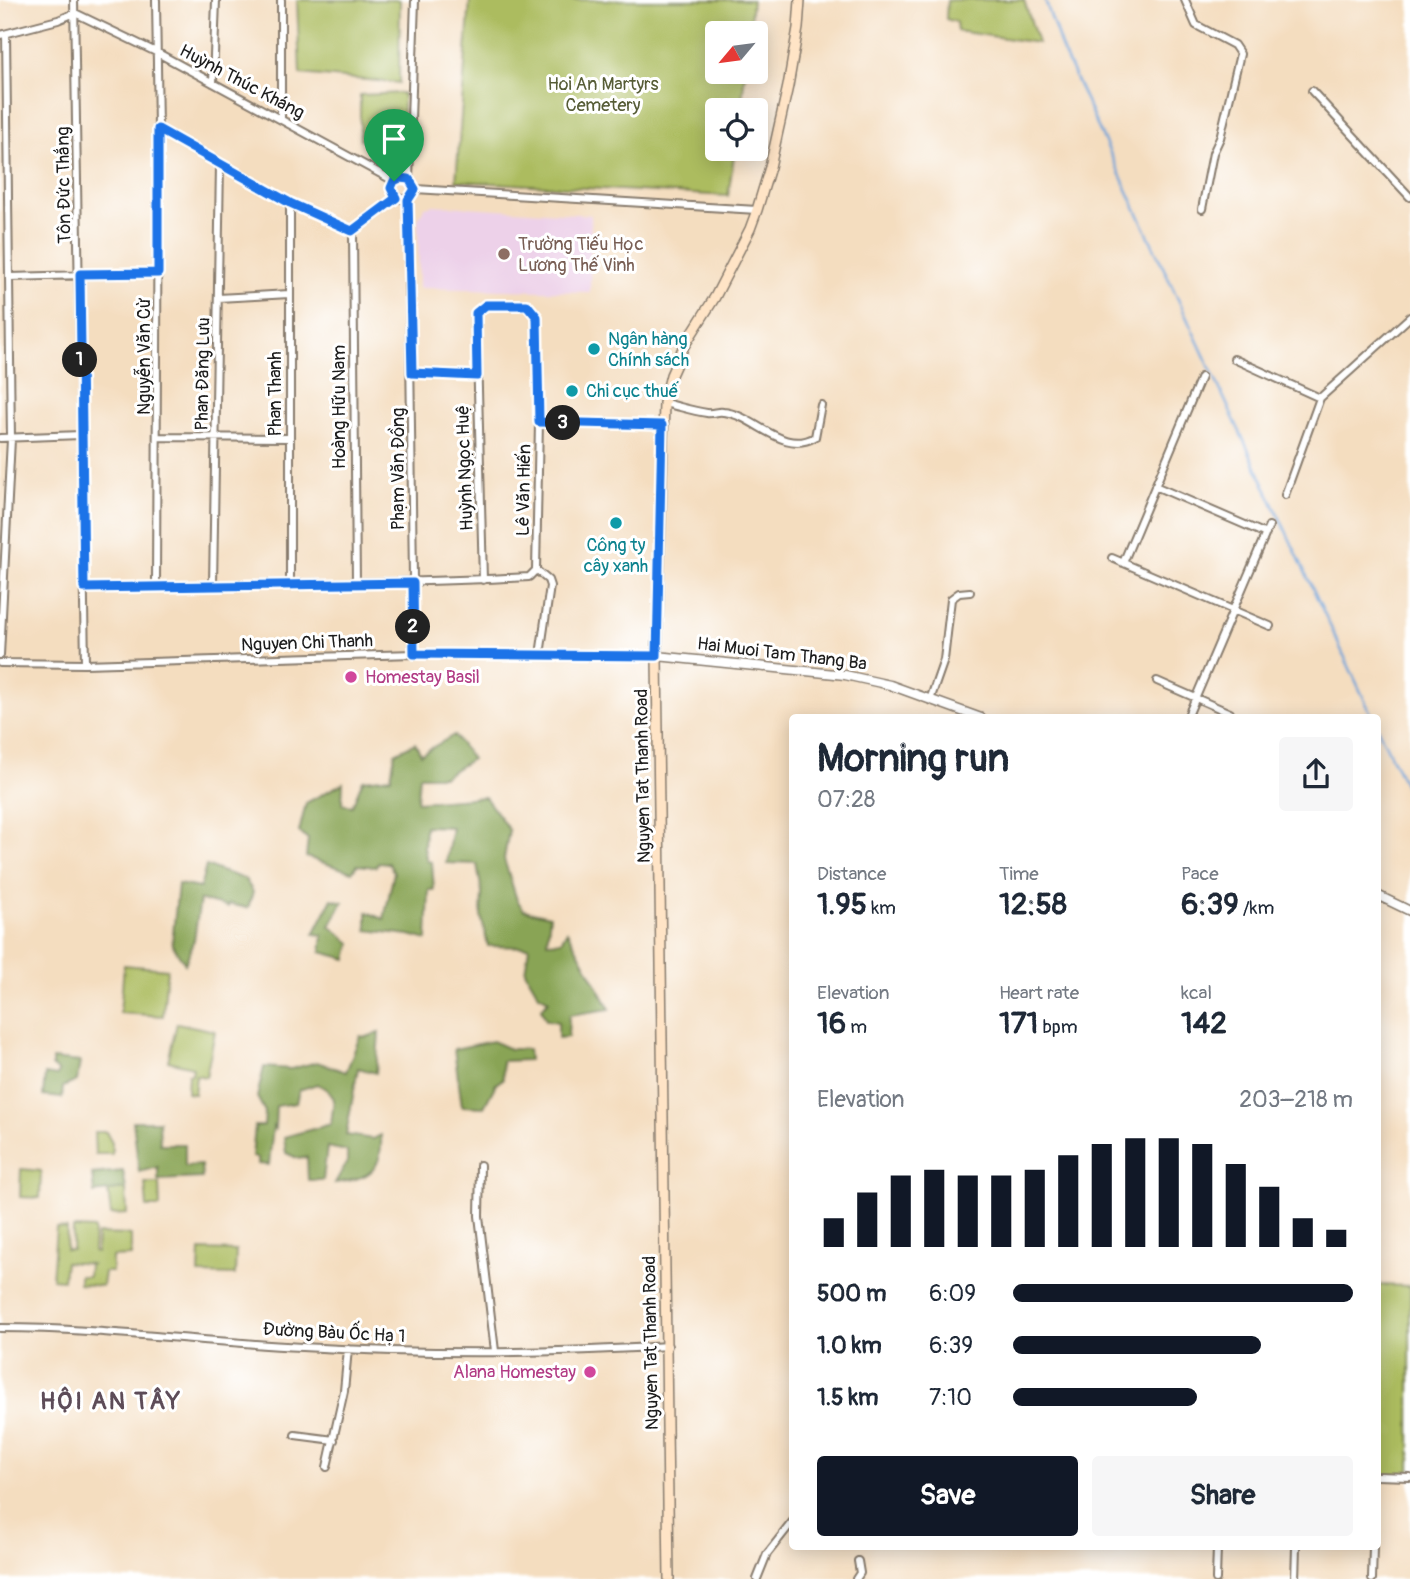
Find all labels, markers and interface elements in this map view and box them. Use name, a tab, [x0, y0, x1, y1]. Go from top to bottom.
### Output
north arrow	[705, 21, 768, 84]
map controls	[705, 21, 768, 161]
street label: Huỳnh Thúc Kháng	[175, 39, 309, 125]
park label: Hoi An Martyrs Cemetery	[547, 73, 659, 117]
button: locate	[705, 98, 768, 161]
pin	[364, 109, 424, 181]
icon: arrive	[375, 120, 413, 158]
street label: Tôn Đức Thắng	[51, 126, 77, 244]
place label: Trường Tiếu Học Lương Thế Vinh	[518, 233, 644, 277]
marker: Trường Tiếu Học Lương Thế Vinh	[496, 246, 512, 262]
street label: Nguyễn Văn Cừ	[133, 297, 156, 415]
street label: Phan Đăng Lưu	[191, 317, 215, 431]
place label: Ngân hàng Chính sách	[608, 328, 689, 372]
marker: Ngân hàng Chính sách	[586, 341, 602, 357]
pin: 1	[62, 342, 98, 378]
street label: Hoàng Hữu Nam	[328, 345, 351, 469]
text: 1	[76, 347, 83, 371]
street label: Phan Thanh	[264, 351, 287, 437]
place label: Chi cục thuế	[586, 380, 679, 403]
marker: Chi cục thuế	[564, 383, 580, 399]
street label: Huỳnh Ngọc Huệ	[451, 405, 479, 531]
pin: 3	[546, 406, 580, 440]
street label: Phạm Văn Đồng	[387, 408, 410, 530]
text: 3	[557, 410, 568, 434]
street label: Lê Văn Hiến	[512, 444, 536, 536]
marker: Công ty cây xanh	[608, 515, 624, 531]
place label: Công ty cây xanh	[584, 534, 648, 578]
pin: 2	[396, 610, 430, 644]
text: 2	[407, 614, 418, 638]
street label: Nguyen Chi Thanh	[241, 629, 373, 657]
street label: Hai Muoi Tam Thang Ba	[696, 632, 868, 676]
place label: Homestay Basil	[365, 666, 480, 689]
marker: Homestay Basil	[343, 669, 359, 685]
street label: Nguyen Tat Thanh Road	[630, 689, 656, 863]
text: Morning run	[817, 735, 1009, 783]
button: share	[1279, 737, 1353, 811]
text: 07:28	[817, 785, 875, 814]
text: Distance	[817, 862, 886, 886]
text: Time	[999, 862, 1039, 886]
text: Pace	[1181, 862, 1219, 886]
text: 1.95	[817, 886, 867, 923]
text: 12:58	[999, 886, 1067, 923]
text: 6:39	[1181, 886, 1239, 923]
text: km	[867, 896, 896, 920]
text: /km	[1239, 896, 1274, 920]
text: Elevation	[817, 981, 889, 1005]
text: Heart rate	[999, 981, 1079, 1005]
text: kcal	[1181, 981, 1212, 1005]
text: 16	[817, 1005, 846, 1042]
text: 171	[999, 1005, 1038, 1042]
text: 142	[1181, 1005, 1227, 1042]
text: m	[846, 1015, 867, 1039]
text: bpm	[1038, 1015, 1078, 1039]
text: Elevation	[817, 1085, 905, 1114]
text: 203–218 m	[1239, 1085, 1353, 1114]
street label: Nguyen Tat Thanh Road	[638, 1256, 664, 1430]
text: 500 m	[817, 1279, 886, 1308]
text: 6:09	[929, 1279, 976, 1308]
street label: Đường Bàu Ốc Hạ 1	[262, 1315, 406, 1348]
text: 1.0 km	[817, 1331, 882, 1360]
text: 6:39	[929, 1331, 973, 1360]
place label: Alana Homestay	[453, 1361, 576, 1384]
marker: Alana Homestay	[582, 1364, 598, 1380]
text: 1.5 km	[817, 1383, 879, 1412]
text: 7:10	[929, 1383, 972, 1412]
district label: HỘI AN TÂY	[40, 1386, 182, 1416]
button: Save	[817, 1456, 1078, 1536]
button: Share	[1092, 1456, 1353, 1536]

